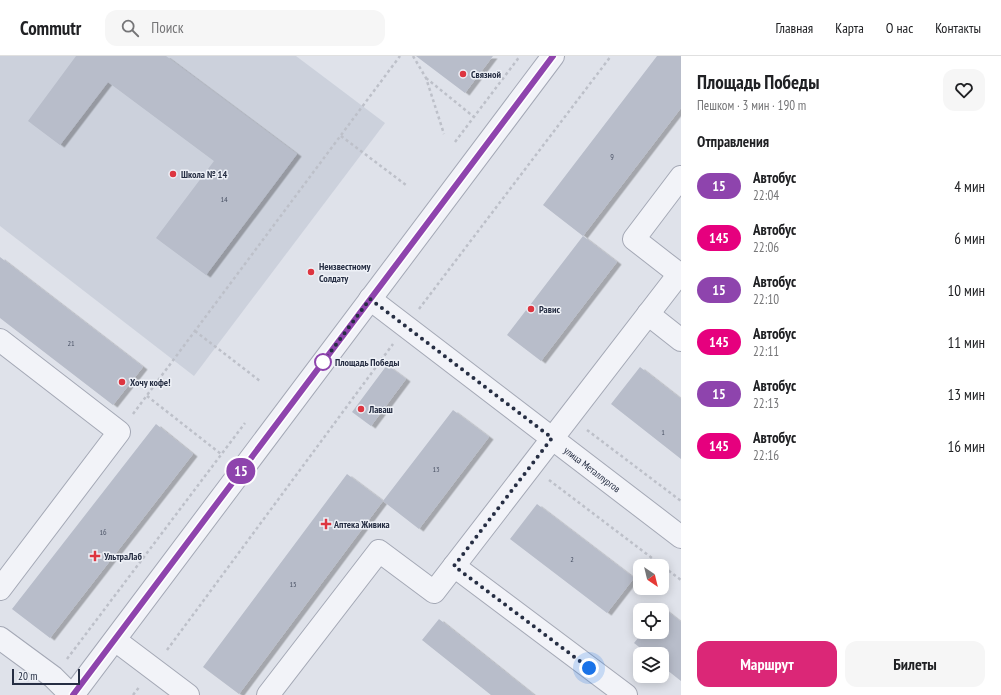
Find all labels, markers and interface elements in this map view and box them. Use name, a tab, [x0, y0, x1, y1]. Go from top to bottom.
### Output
search box	[105, 10, 385, 46]
text: Commutr	[20, 16, 81, 40]
icon: search	[119, 17, 141, 39]
text: Поиск	[151, 18, 183, 37]
text: Главная	[775, 19, 813, 37]
text: Карта	[835, 19, 864, 37]
text: О нас	[886, 19, 913, 37]
text: Контакты	[935, 19, 981, 37]
place label: Связной	[471, 68, 501, 81]
marker: Связной	[458, 69, 468, 79]
button: heart	[943, 69, 985, 111]
text: Площадь Победы	[697, 70, 819, 94]
text: Пешком · 3 мин · 190 m	[697, 97, 806, 114]
text: Отправления	[697, 132, 769, 151]
house number: 9	[610, 151, 614, 161]
place label: Школа № 14	[181, 168, 227, 181]
text: Автобус	[753, 168, 796, 187]
marker: Школа № 14	[168, 169, 178, 179]
text: 15	[712, 177, 726, 195]
text: 4 мин	[954, 177, 985, 196]
text: 22:04	[753, 187, 779, 204]
house number: 14	[220, 194, 228, 204]
text: Автобус	[753, 220, 796, 239]
text: 145	[709, 229, 729, 247]
text: 6 мин	[954, 229, 985, 248]
text: 22:06	[753, 239, 779, 256]
place label: Неизвестному Солдату	[319, 260, 371, 285]
marker: Неизвестному Солдату	[306, 267, 316, 277]
text: Автобус	[753, 272, 796, 291]
text: 15	[712, 281, 726, 299]
text: 10 мин	[947, 281, 985, 300]
text: 22:10	[753, 291, 779, 308]
place label: Равис	[539, 303, 560, 316]
marker: Равис	[526, 304, 536, 314]
text: Автобус	[753, 324, 796, 343]
text: 145	[709, 333, 729, 351]
text: 11 мин	[947, 333, 985, 352]
house number: 21	[67, 338, 75, 348]
text: 22:11	[753, 343, 779, 360]
marker: Площадь Победы	[314, 353, 332, 371]
place label: Площадь Победы	[335, 356, 399, 369]
place label: Хочу кофе!	[130, 376, 171, 389]
text: Автобус	[753, 376, 796, 395]
marker: Хочу кофе!	[117, 377, 127, 387]
text: 15	[712, 385, 726, 403]
text: 13 мин	[947, 385, 985, 404]
text: 22:13	[753, 395, 779, 412]
place label: Лаваш	[368, 403, 393, 416]
marker: Лаваш	[356, 404, 366, 414]
house number: 1	[661, 427, 665, 437]
text: Автобус	[753, 428, 796, 447]
text: 145	[709, 437, 729, 455]
text: 16 мин	[947, 437, 985, 456]
street label: улица Металлургов	[561, 443, 623, 495]
text: 22:16	[753, 447, 779, 464]
line badge: 15	[223, 458, 259, 484]
text: 15	[234, 462, 248, 480]
house number: 13	[432, 464, 440, 474]
place label: Аптека Живика	[333, 518, 390, 531]
marker: Аптека Живика	[321, 519, 331, 529]
house number: 16	[99, 527, 107, 537]
marker: УльтраЛаб	[89, 550, 101, 562]
place label: УльтраЛаб	[103, 550, 142, 563]
house number: 2	[570, 554, 574, 564]
north arrow	[633, 559, 669, 595]
map controls	[633, 559, 669, 683]
house number: 15	[289, 579, 297, 589]
button: locate	[633, 603, 669, 639]
button: Маршрут	[697, 641, 837, 687]
button: Билеты	[845, 641, 985, 687]
button: layers	[633, 647, 669, 683]
your location	[579, 658, 599, 678]
scale bar	[12, 667, 80, 686]
text: 20 m	[18, 669, 37, 683]

